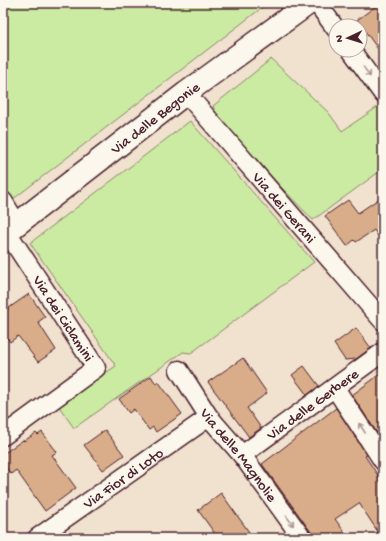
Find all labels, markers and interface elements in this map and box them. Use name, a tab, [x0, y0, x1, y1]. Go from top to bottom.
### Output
north arrow	[328, 18, 368, 58]
text: N	[334, 35, 346, 43]
one-way arrow	[363, 66, 371, 77]
street label: Via delle Begonie	[107, 79, 204, 160]
street label: Via dei Gerani	[247, 169, 319, 248]
street label: Via dei Ciclamini	[27, 272, 97, 366]
street label: Via delle Gerbere	[263, 366, 363, 445]
street label: Via delle Magnolie	[194, 405, 280, 506]
one-way arrow	[358, 423, 366, 434]
street label: Via Fior di Loto	[80, 445, 168, 514]
one-way arrow	[286, 515, 294, 526]

